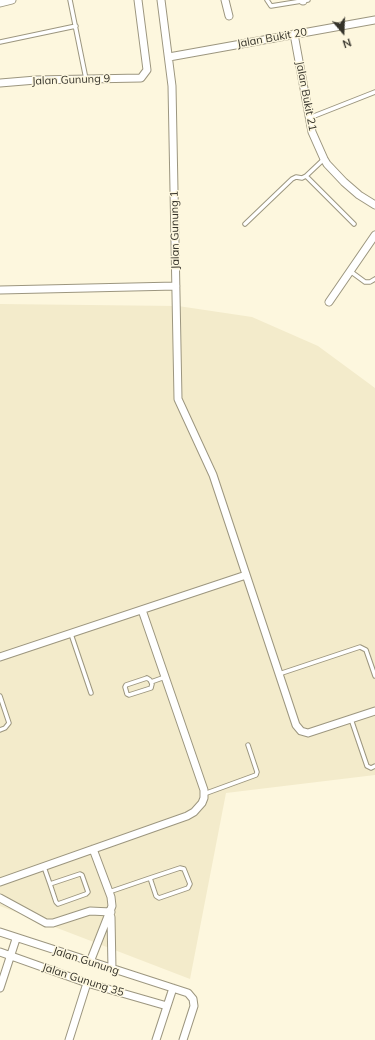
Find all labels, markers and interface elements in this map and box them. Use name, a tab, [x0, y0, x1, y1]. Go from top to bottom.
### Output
north arrow	[323, 12, 363, 52]
street label: Jalan Bukit 20	[236, 25, 308, 51]
text: N	[341, 35, 353, 51]
street label: Jalan Bukit 21	[293, 60, 319, 132]
street label: Jalan Gunung 9	[32, 72, 110, 88]
street label: Jalan Gunung 1	[168, 191, 182, 269]
street label: Jalan Gunung	[51, 944, 121, 978]
street label: Jalan Gunung 35	[41, 961, 125, 999]

